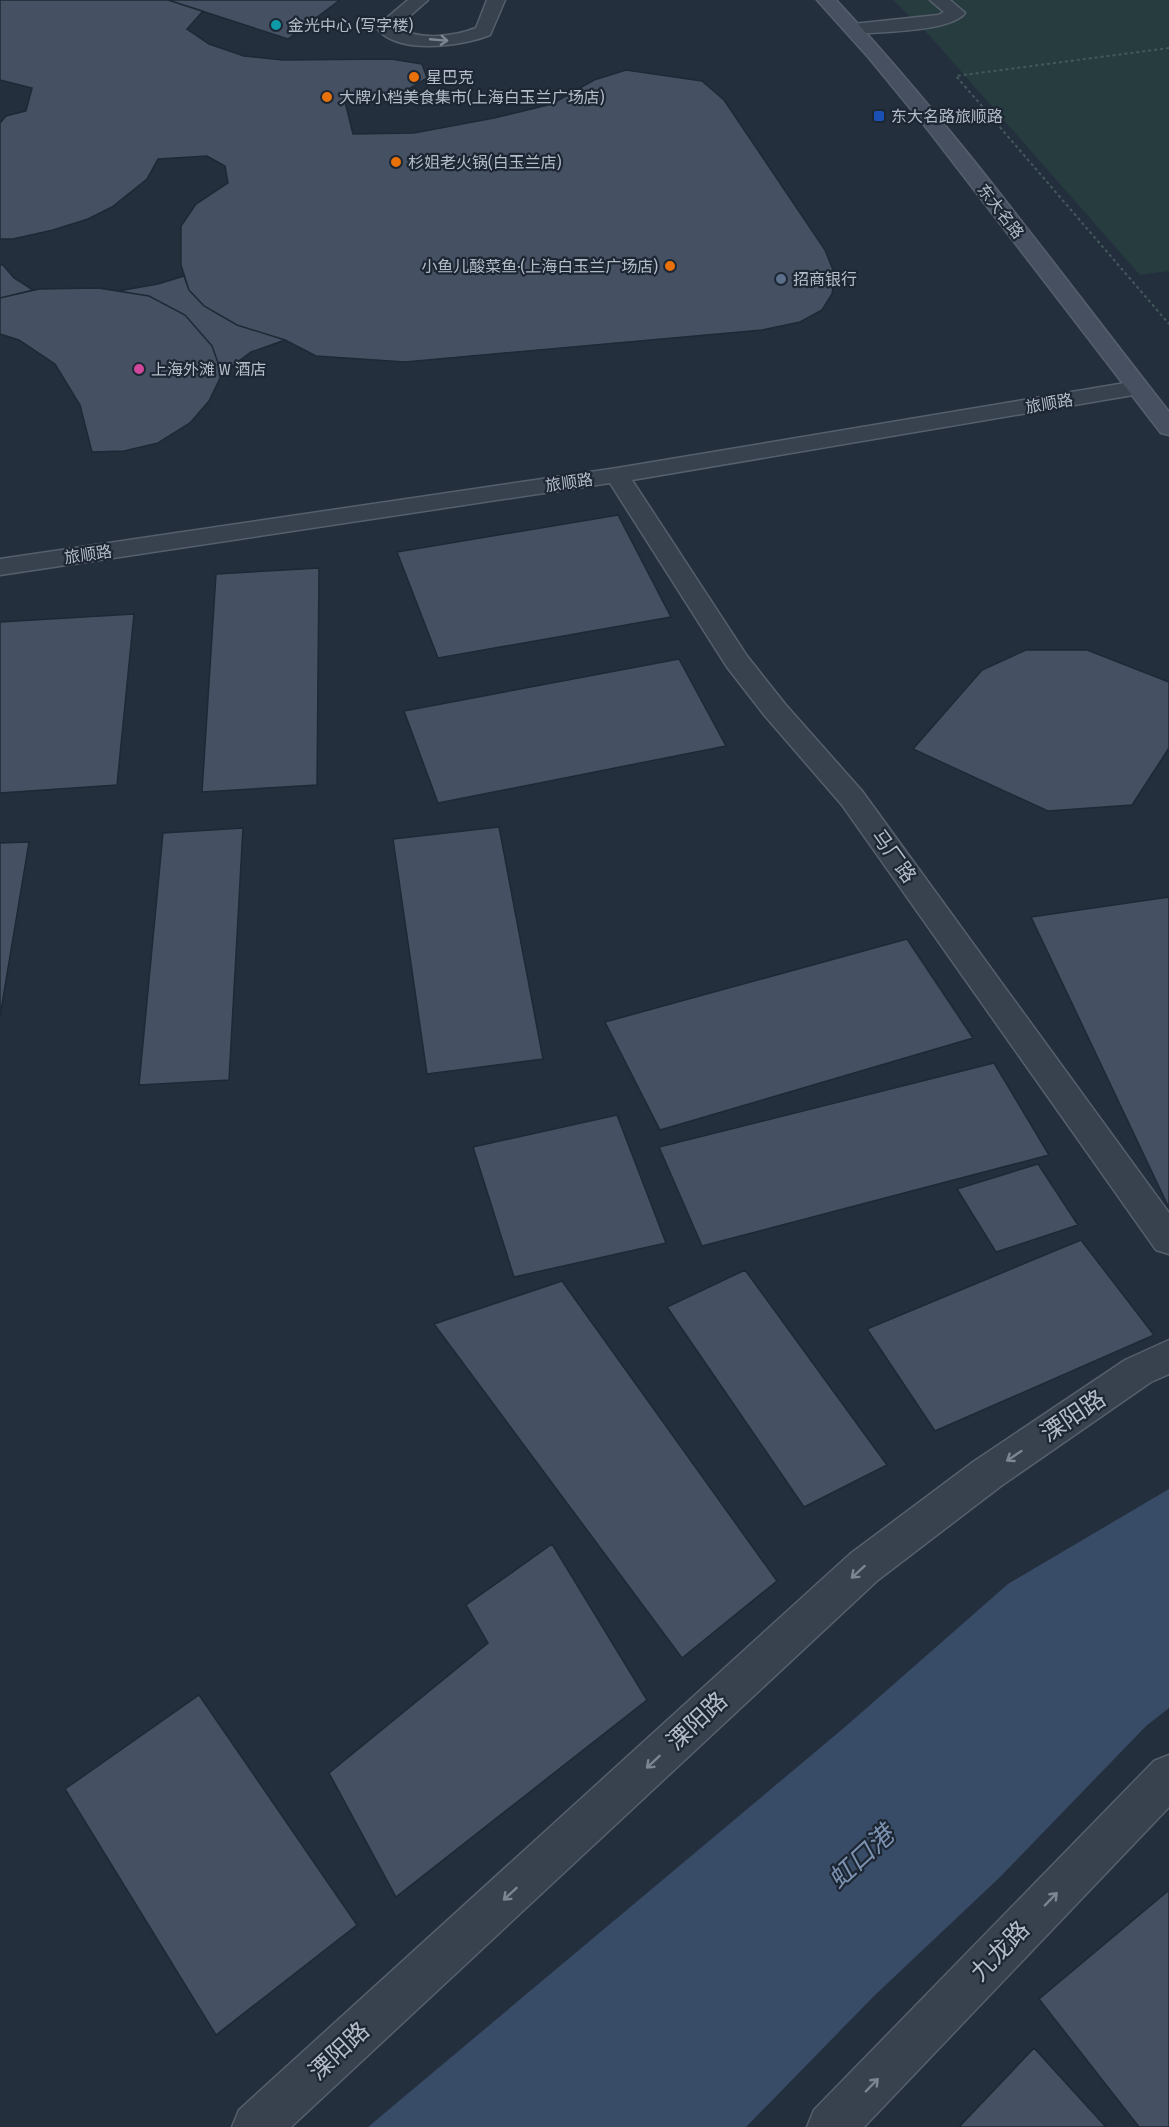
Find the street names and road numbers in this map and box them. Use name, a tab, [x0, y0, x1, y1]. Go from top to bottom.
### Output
street label: 东大名路	[973, 180, 1028, 242]
street label: 旅顺路	[1024, 390, 1074, 417]
street label: 旅顺路	[544, 470, 594, 495]
street label: 旅顺路	[63, 542, 113, 567]
street label: 马厂路	[867, 825, 921, 887]
street label: 溧阳路	[1035, 1384, 1111, 1448]
street label: 溧阳路	[661, 1686, 733, 1756]
street label: 九龙路	[965, 1915, 1035, 1987]
street label: 溧阳路	[303, 2016, 375, 2086]

